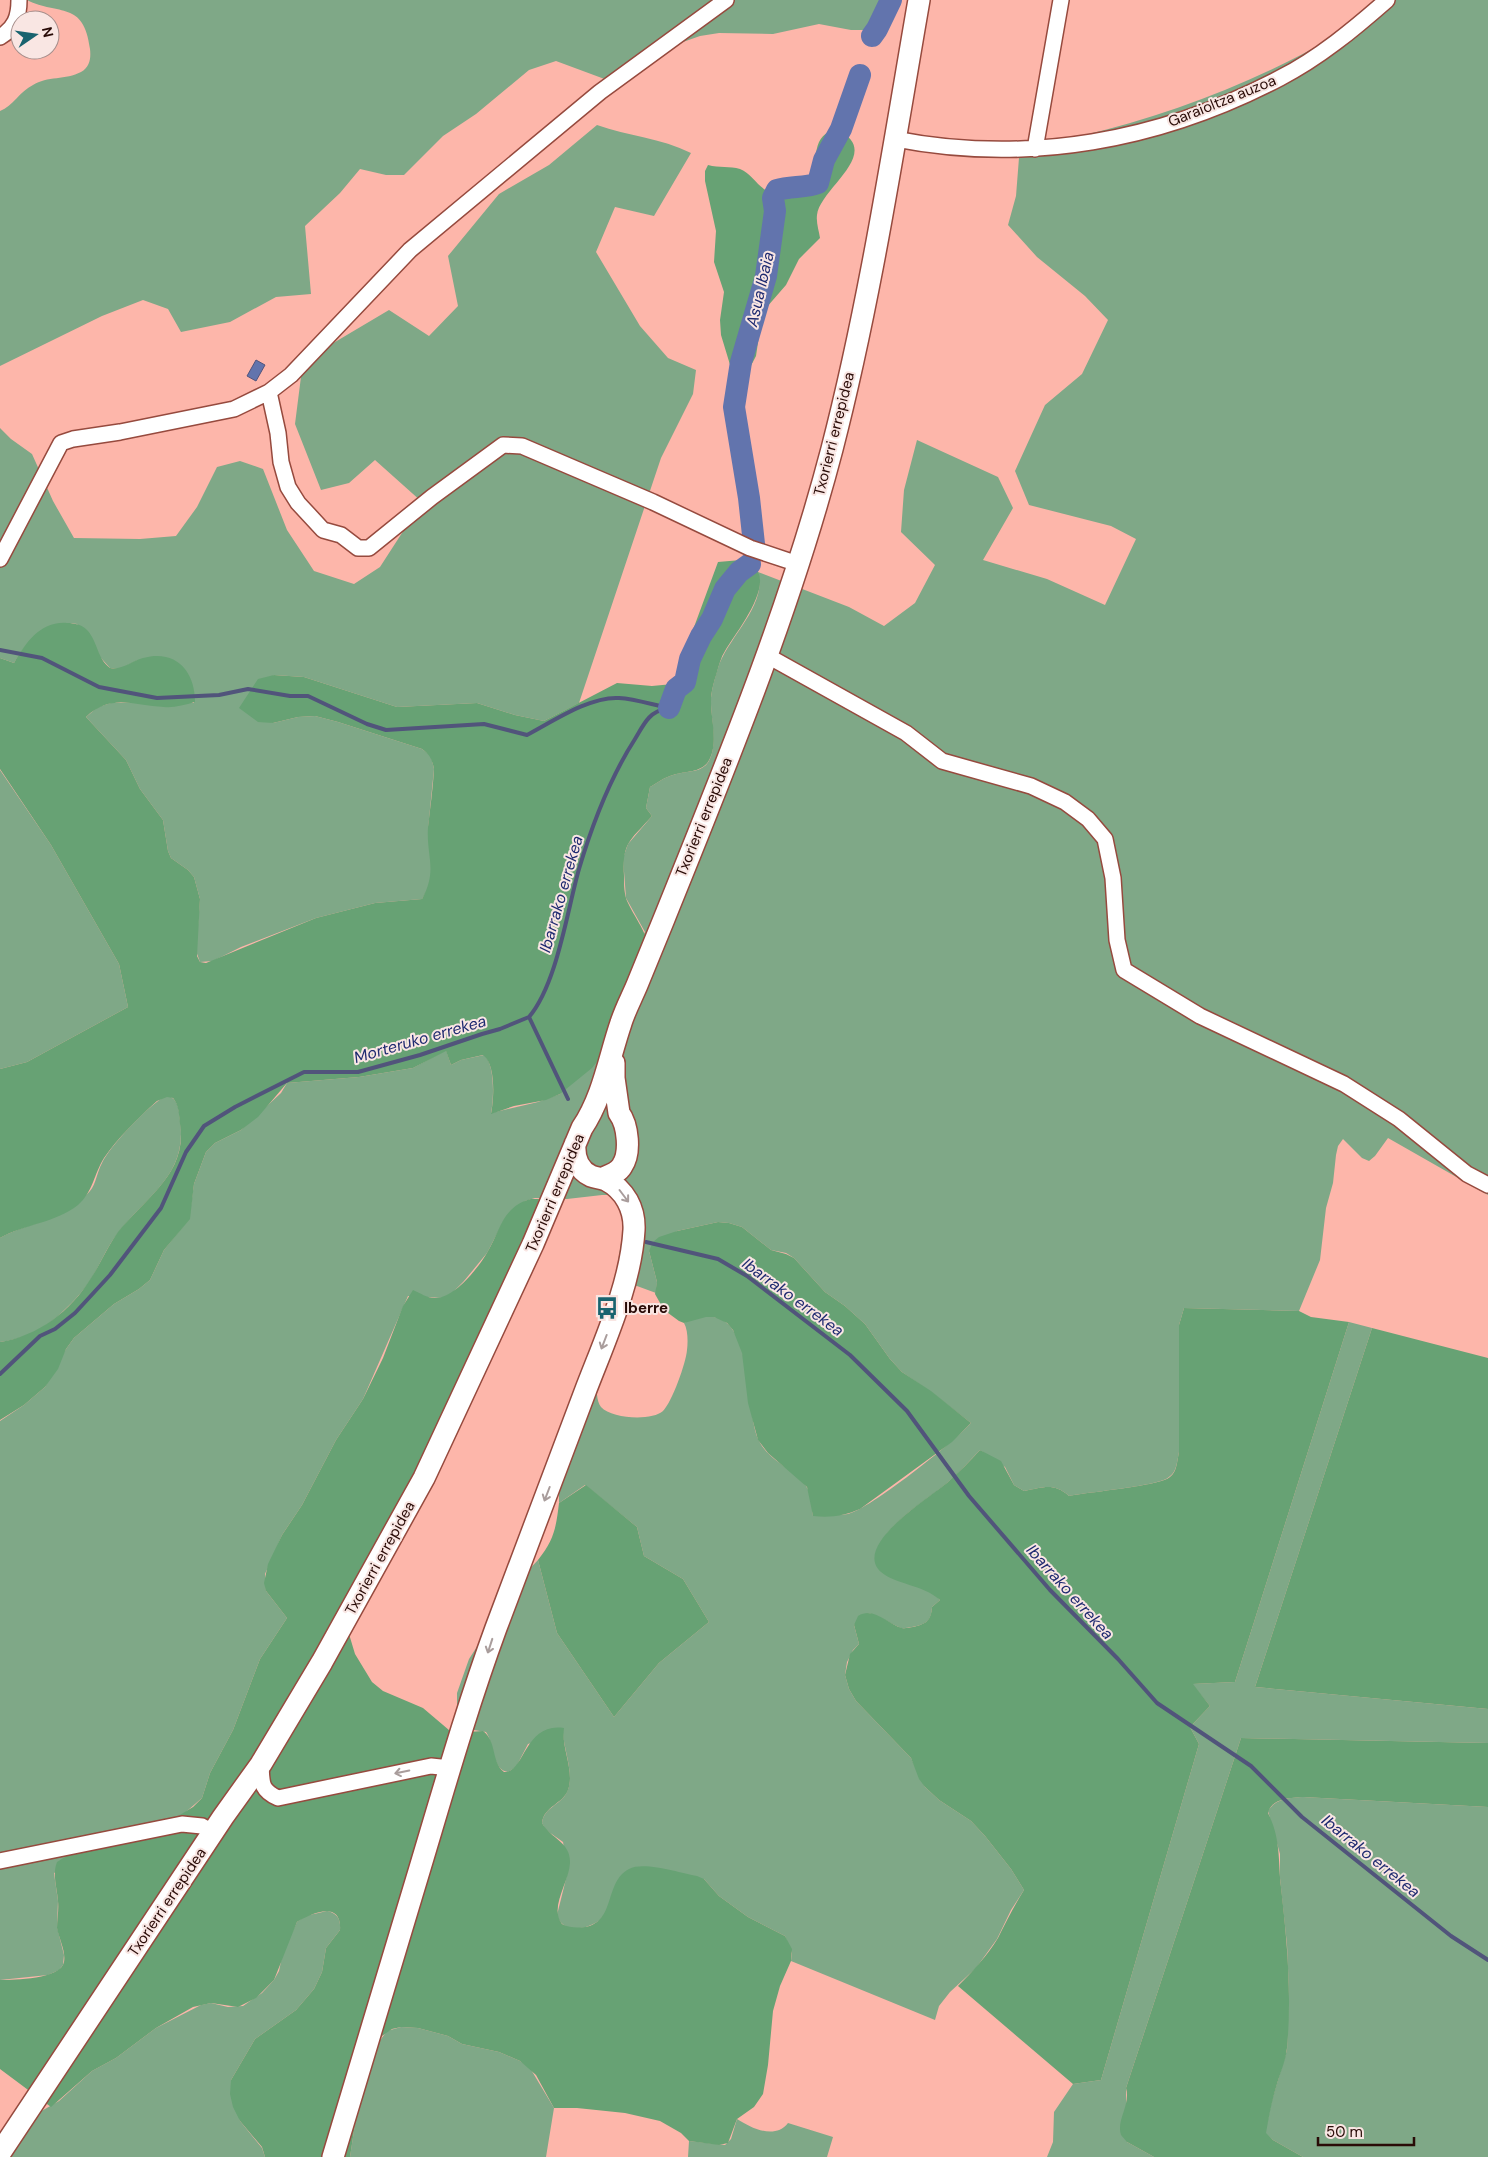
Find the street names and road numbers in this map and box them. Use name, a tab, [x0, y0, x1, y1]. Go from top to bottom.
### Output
street label: Garaioltza auzoa	[1165, 70, 1279, 132]
street label: Txorierri errepidea	[809, 370, 859, 498]
street label: Txorierri errepidea	[671, 754, 737, 880]
street label: Txorierri errepidea	[521, 1131, 589, 1255]
street label: Txorierri errepidea	[340, 1498, 420, 1618]
street label: Txorierri errepidea	[123, 1844, 211, 1960]

